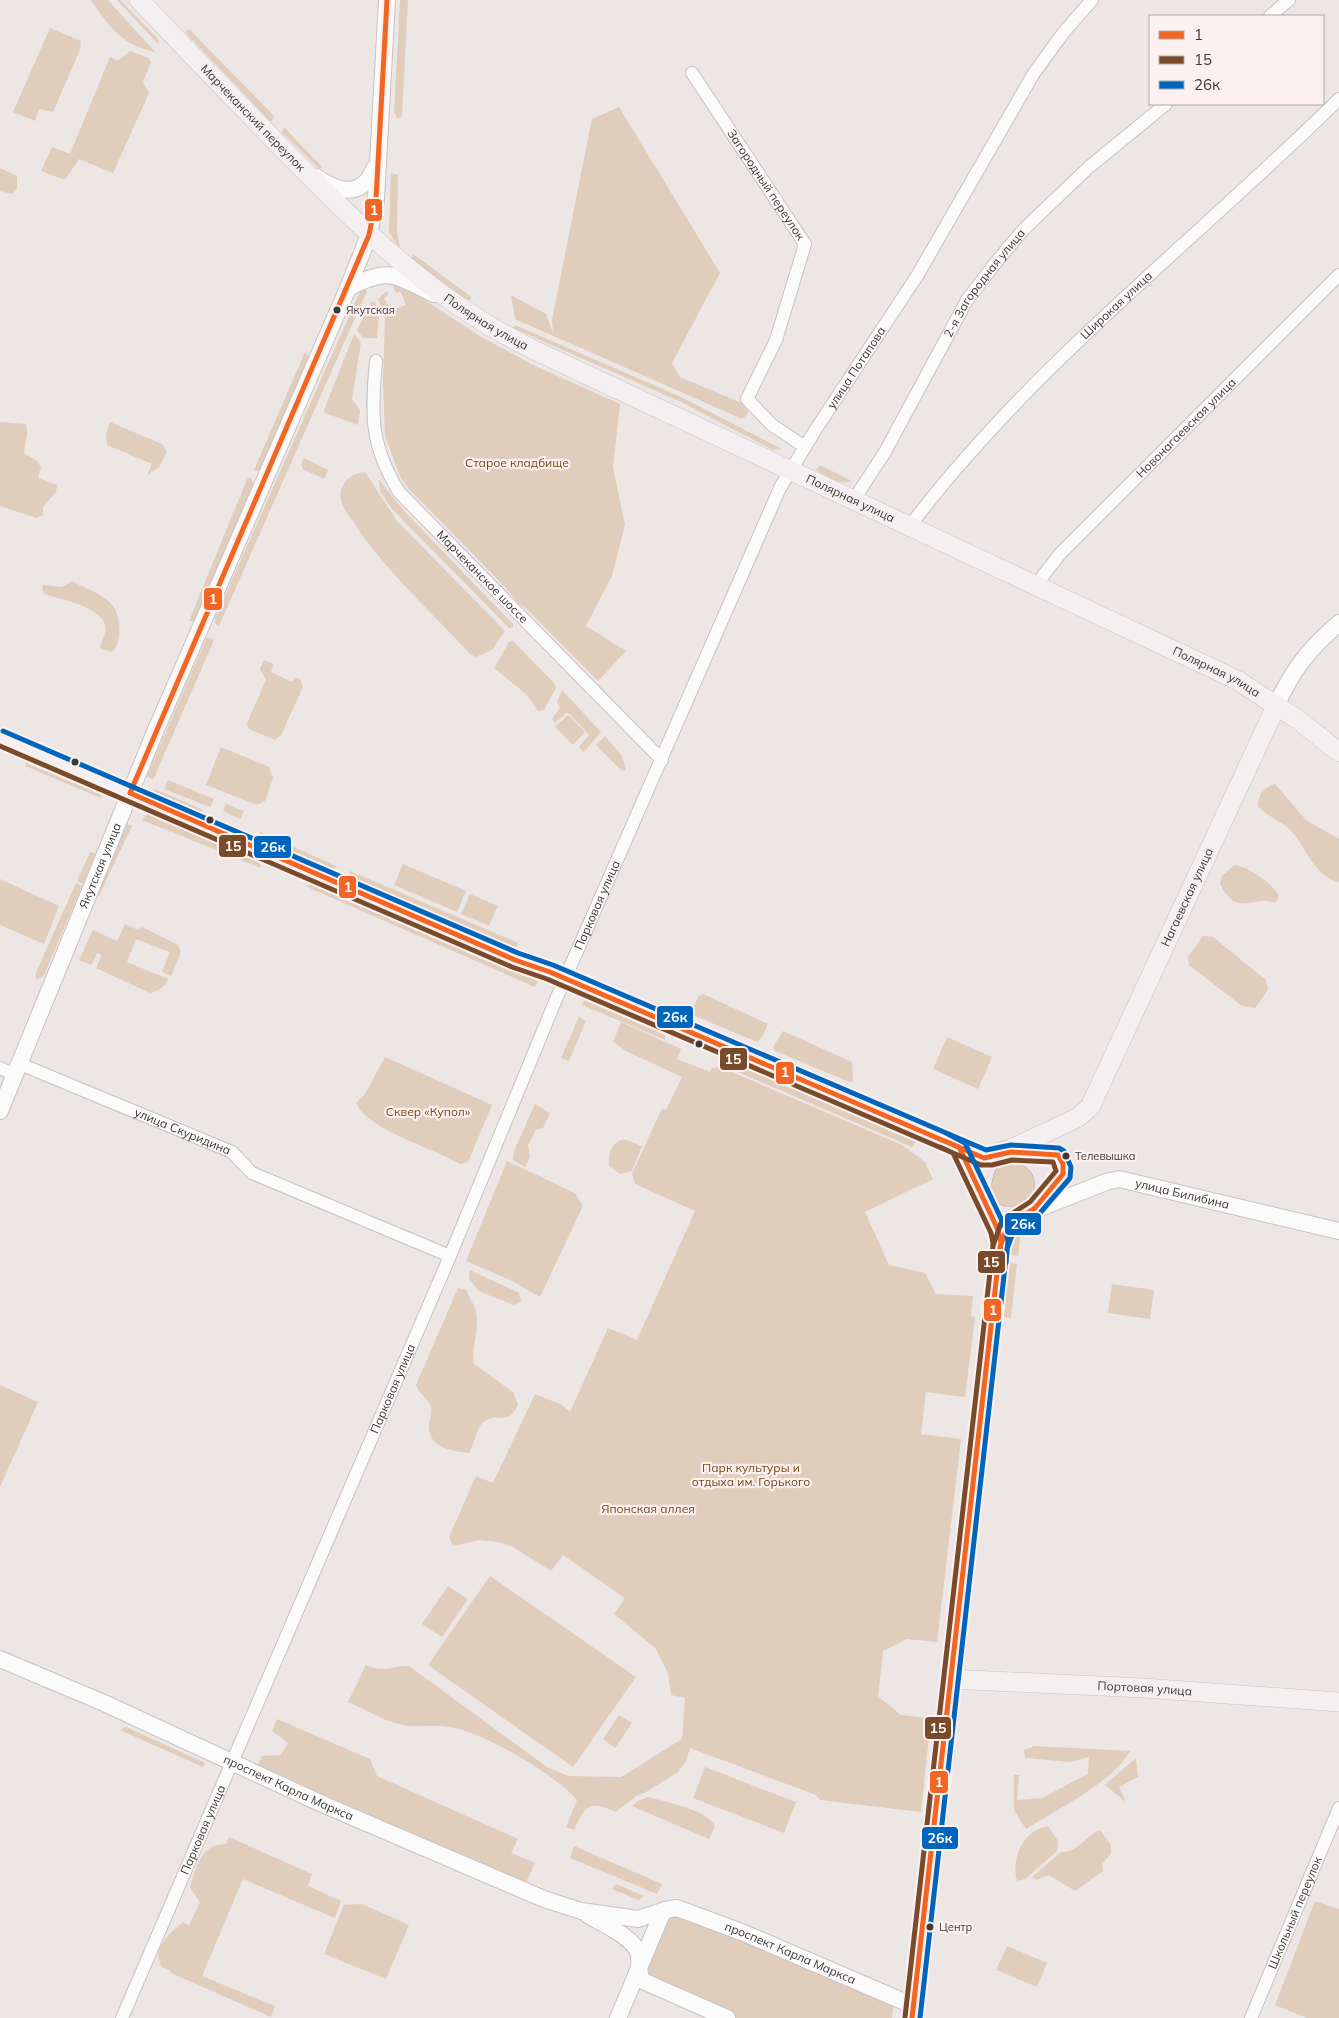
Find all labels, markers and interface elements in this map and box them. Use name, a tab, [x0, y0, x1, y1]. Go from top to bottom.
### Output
legend	[1149, 15, 1324, 105]
text: 1	[1194, 25, 1203, 44]
text: 15	[1194, 50, 1212, 69]
street label: Марчеканский переулок	[198, 61, 309, 175]
text: 26к	[1194, 75, 1221, 94]
street label: Загородный переулок	[724, 126, 809, 243]
line badge: 1	[364, 198, 383, 222]
text: 1	[370, 201, 378, 219]
street label: 2-я Загородная улица	[940, 225, 1028, 340]
street label: Широкая улица	[1077, 268, 1155, 342]
street label: Полярная улица	[441, 290, 531, 353]
place label: Якутская	[346, 303, 395, 317]
marker: Якутская	[332, 305, 342, 315]
street label: улица Потапова	[823, 324, 888, 411]
street label: Новонагаевская улица	[1133, 374, 1239, 481]
park label: Старое кладбище	[465, 455, 569, 470]
street label: Полярная улица	[804, 471, 897, 525]
street label: Марчеканское шоссе	[434, 527, 532, 626]
line badge: 1	[203, 587, 223, 611]
text: 1	[209, 590, 217, 608]
street label: Полярная улица	[1170, 643, 1263, 700]
unlabelled marker	[70, 757, 80, 767]
unlabelled marker	[205, 815, 215, 825]
street label: Якутская улица	[76, 820, 124, 911]
line badge: 15	[218, 834, 247, 858]
line badge: 26к	[253, 835, 292, 859]
text: 15	[225, 837, 241, 855]
text: 26к	[261, 838, 286, 856]
street label: Нагаевская улица	[1157, 845, 1216, 949]
street label: Парковая улица	[571, 858, 623, 952]
line badge: 1	[338, 875, 357, 899]
text: 1	[344, 878, 352, 896]
line badge: 26к	[656, 1005, 694, 1029]
text: 26к	[663, 1008, 688, 1026]
unlabelled marker	[694, 1039, 704, 1049]
line badge: 15	[719, 1047, 748, 1071]
text: 15	[725, 1050, 741, 1068]
line badge: 1	[775, 1061, 795, 1085]
text: 1	[781, 1063, 789, 1081]
street label: улица Скуридина	[132, 1104, 233, 1158]
park label: Сквер «Купол»	[386, 1104, 471, 1119]
place label: Телевышка	[1075, 1149, 1135, 1163]
marker: Телевышка	[1061, 1151, 1071, 1161]
street label: улица Билибина	[1134, 1175, 1231, 1212]
line badge: 26к	[1004, 1212, 1042, 1236]
text: 26к	[1011, 1215, 1036, 1233]
line badge: 15	[977, 1250, 1006, 1274]
text: 15	[983, 1253, 999, 1271]
line badge: 1	[983, 1298, 1002, 1322]
text: 1	[989, 1301, 997, 1319]
street label: Парковая улица	[366, 1342, 418, 1436]
park label: Парк культуры и отдыха им. Горького	[692, 1460, 810, 1489]
park label: Японская аллея	[601, 1501, 695, 1516]
street label: Портовая улица	[1097, 1678, 1193, 1698]
line badge: 15	[924, 1716, 952, 1740]
text: 15	[930, 1719, 946, 1737]
street label: проспект Карла Маркса	[221, 1751, 356, 1823]
line badge: 1	[929, 1770, 949, 1794]
text: 1	[935, 1773, 943, 1791]
street label: Парковая улица	[177, 1782, 228, 1877]
line badge: 26к	[921, 1826, 959, 1850]
text: 26к	[928, 1829, 953, 1847]
street label: Школьный переулок	[1264, 1854, 1325, 1971]
street label: проспект Карла Маркса	[723, 1918, 858, 1987]
place label: Центр	[939, 1920, 973, 1934]
marker: Центр	[925, 1922, 935, 1932]

